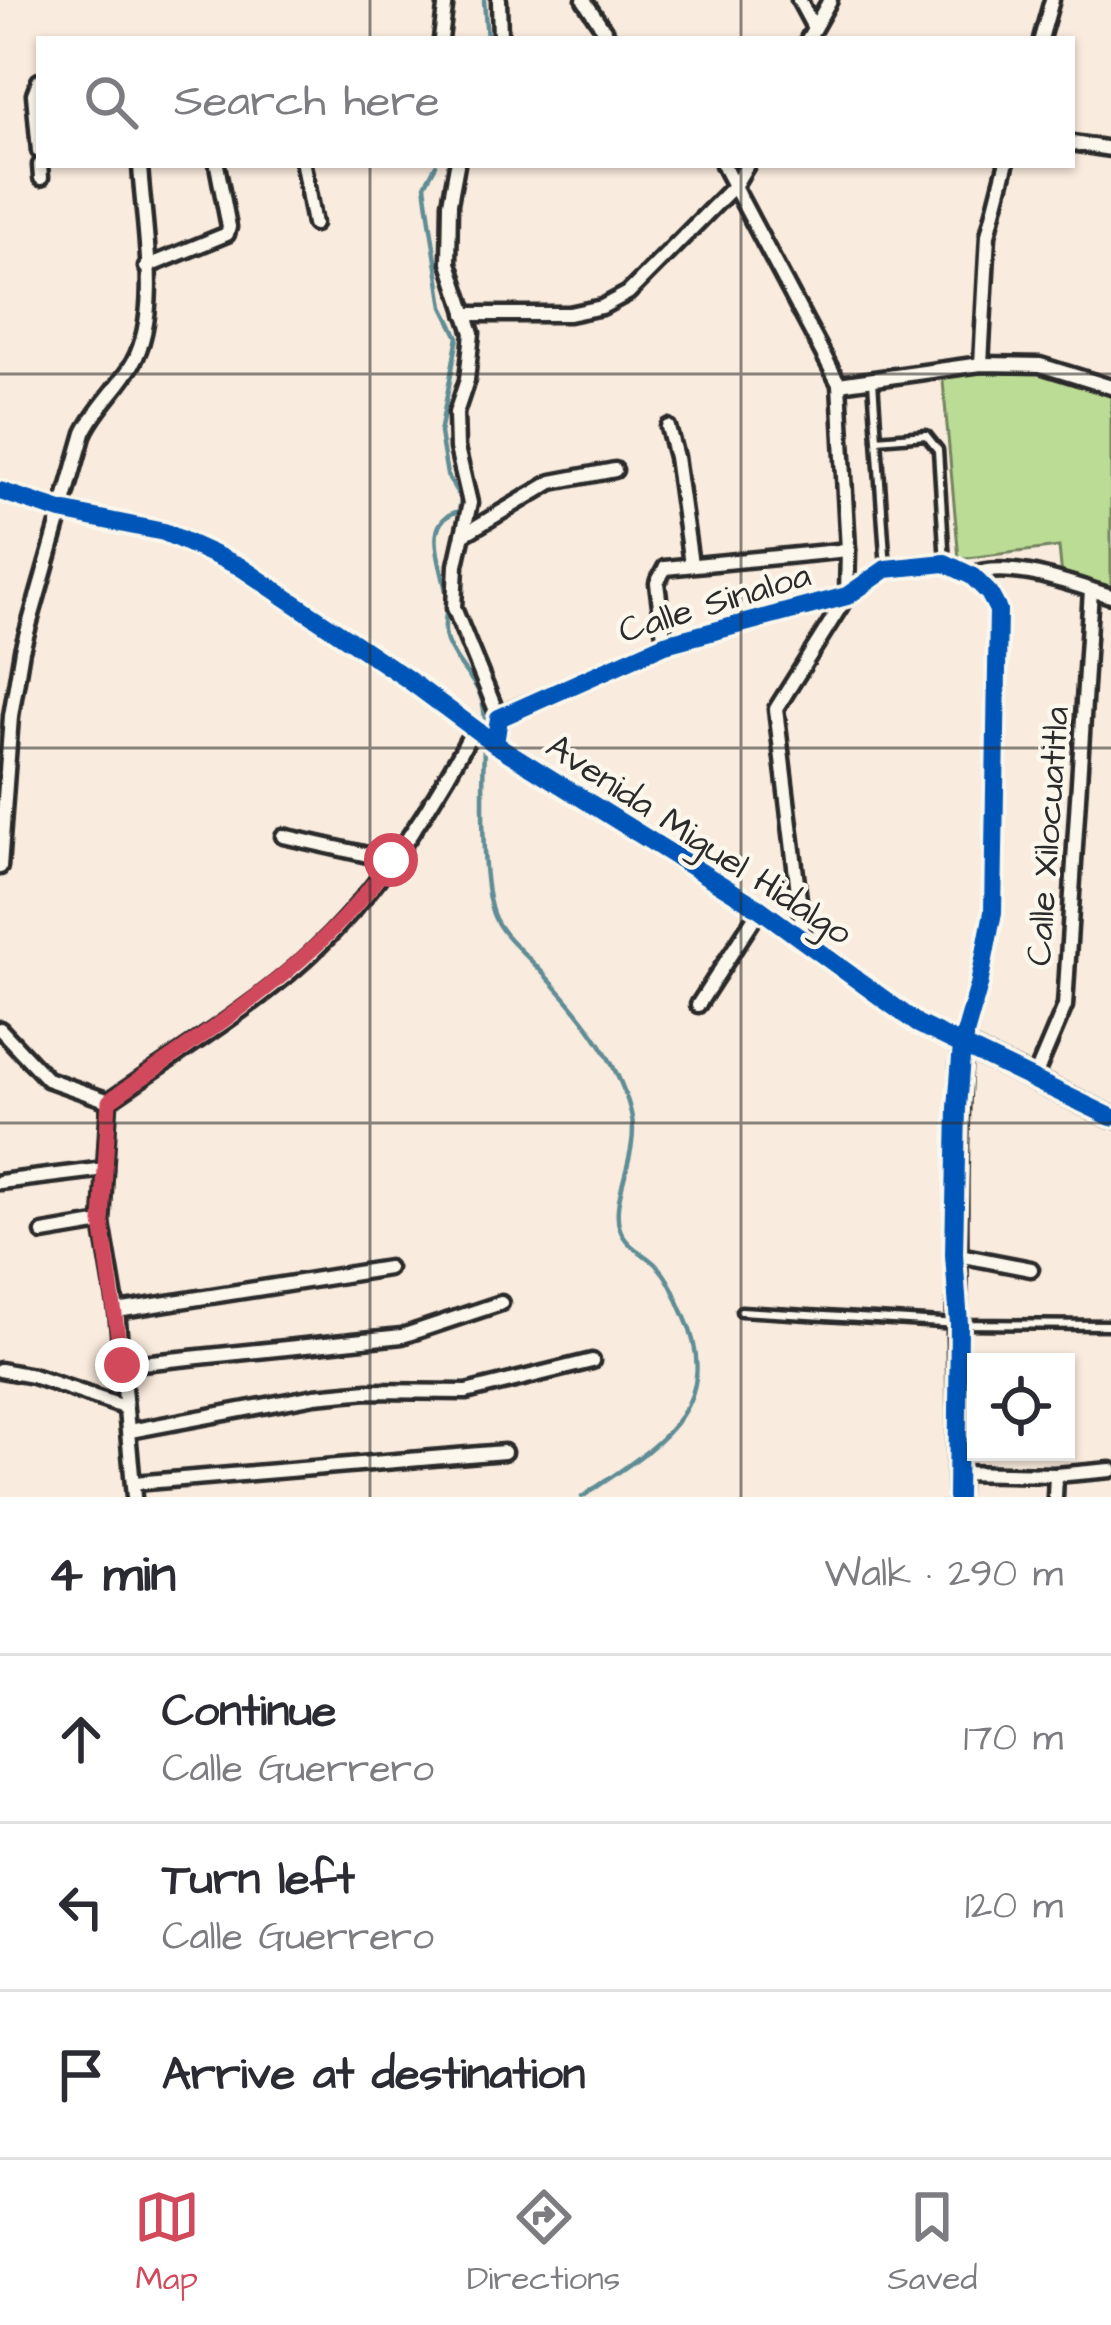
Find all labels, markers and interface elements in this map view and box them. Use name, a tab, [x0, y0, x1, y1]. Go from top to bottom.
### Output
search box	[36, 36, 1075, 168]
icon: search	[78, 69, 144, 135]
text: Search here	[174, 71, 440, 133]
street label: Calle Sinaloa	[613, 550, 817, 657]
street label: Calle Xilocuatitla	[1014, 705, 1083, 968]
street label: Avenida Miguel Hidalgo	[535, 722, 862, 959]
route start	[364, 833, 418, 887]
route end	[95, 1338, 149, 1392]
map controls	[967, 1353, 1075, 1461]
button: locate	[967, 1353, 1075, 1461]
text: 4 min	[48, 1540, 176, 1611]
text: Walk · 290 m	[825, 1548, 1063, 1602]
text: Continue	[162, 1681, 336, 1743]
icon: ahead	[48, 1706, 114, 1772]
text: 170 m	[963, 1712, 1063, 1766]
text: Calle Guerrero	[162, 1743, 434, 1797]
text: Turn left	[162, 1849, 355, 1911]
icon: left	[48, 1874, 114, 1940]
text: 120 m	[965, 1880, 1063, 1934]
text: Calle Guerrero	[162, 1911, 434, 1965]
icon: arrive	[48, 2042, 114, 2108]
text: Arrive at destination	[162, 2044, 585, 2106]
tab: Map	[134, 2184, 200, 2302]
tab: Directions	[467, 2184, 620, 2302]
tab: Saved	[887, 2184, 977, 2302]

